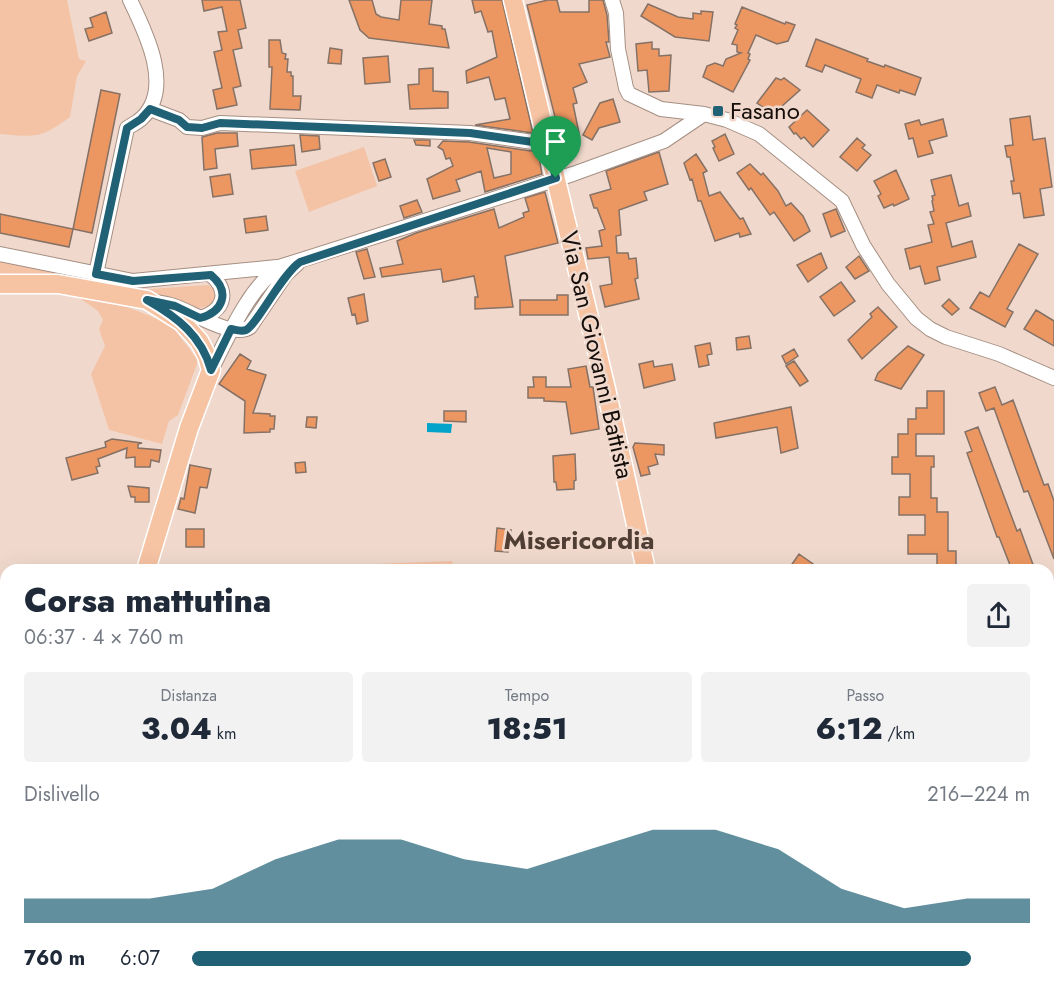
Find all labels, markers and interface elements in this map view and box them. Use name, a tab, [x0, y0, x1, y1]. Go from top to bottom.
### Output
place label: Fasano	[730, 93, 800, 128]
marker: Fasano	[711, 104, 725, 118]
pin	[530, 116, 581, 178]
icon: arrive	[539, 125, 572, 158]
street label: Via San Giovanni Battista	[552, 228, 643, 482]
district label: Misericordia	[503, 521, 655, 559]
text: Corsa mattutina	[24, 577, 271, 624]
button: share	[967, 584, 1030, 647]
text: 06:37 · 4 × 760 m	[24, 623, 184, 652]
text: Distanza	[160, 684, 217, 707]
text: Tempo	[505, 684, 549, 707]
text: Passo	[847, 684, 884, 707]
text: 3.04	[141, 707, 212, 750]
text: 18:51	[486, 707, 568, 750]
text: 6:12	[816, 707, 883, 750]
text: km	[212, 722, 236, 745]
text: /km	[883, 722, 915, 745]
text: Dislivello	[24, 780, 100, 809]
text: 216–224 m	[927, 780, 1030, 809]
text: 760 m	[24, 944, 85, 973]
text: 6:07	[120, 944, 160, 973]

